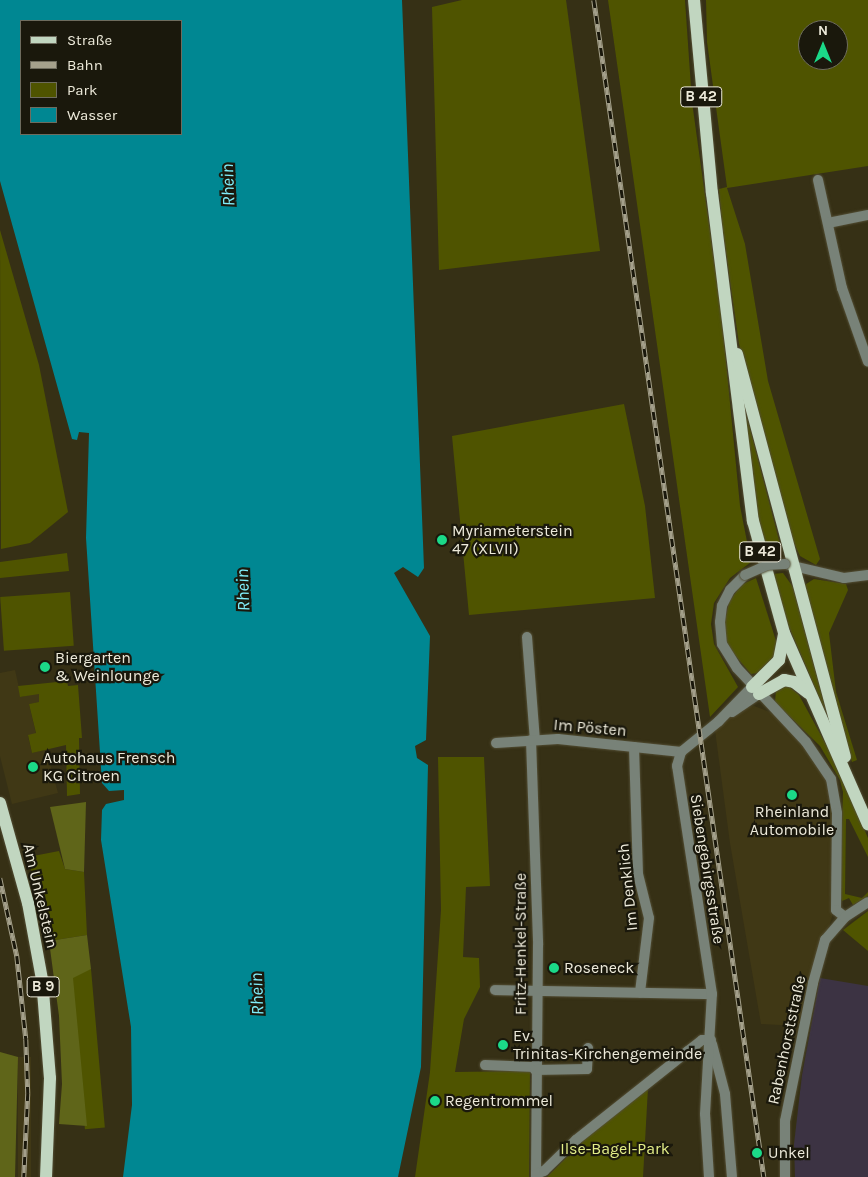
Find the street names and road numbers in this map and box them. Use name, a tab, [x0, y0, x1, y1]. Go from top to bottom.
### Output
road number: B 42	[680, 84, 722, 110]
road number: B 42	[739, 540, 781, 564]
street label: Im Pösten	[553, 715, 627, 741]
street label: Siebengebirgsstraße	[686, 793, 728, 945]
street label: Am Unkelstein	[19, 842, 61, 950]
street label: Im Denklich	[614, 842, 642, 932]
street label: Fritz-Henkel-Straße	[511, 873, 531, 1015]
road number: B 9	[26, 974, 60, 1000]
street label: Rabenhorststraße	[764, 974, 810, 1106]

